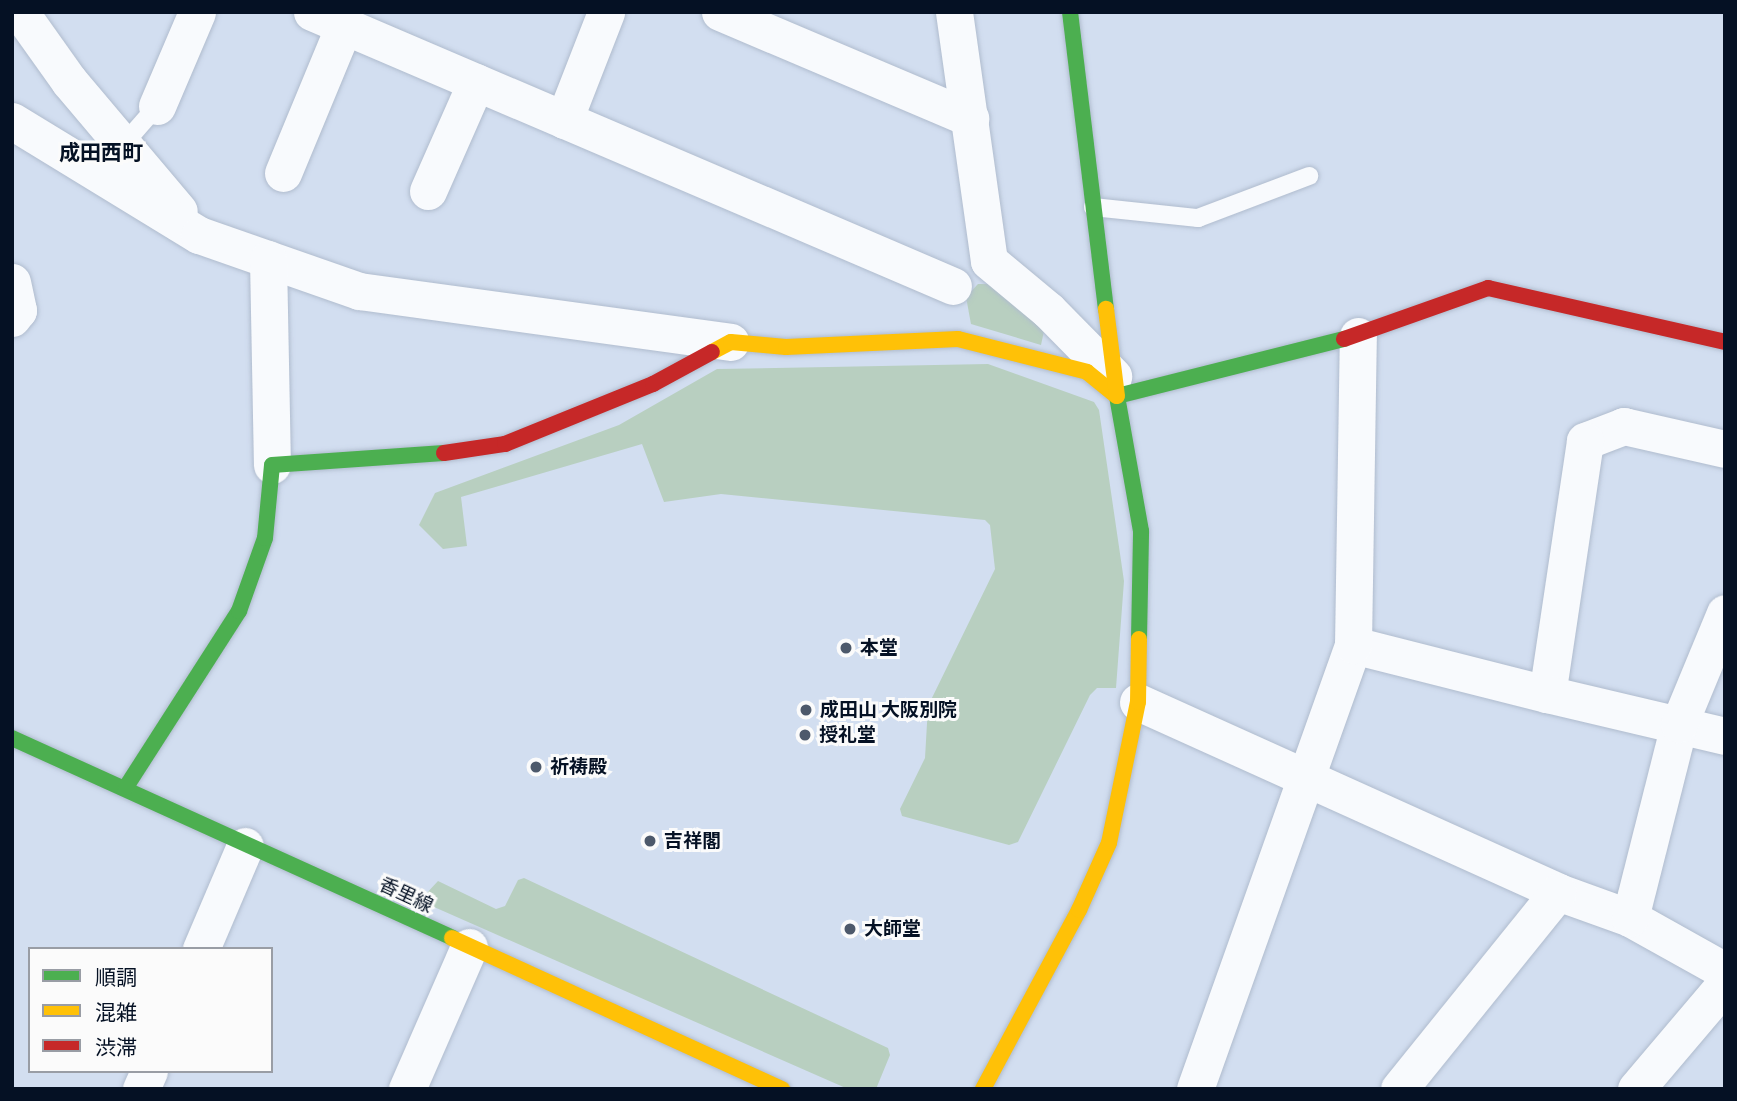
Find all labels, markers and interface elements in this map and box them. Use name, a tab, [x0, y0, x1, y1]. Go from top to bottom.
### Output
district label: 成田西町	[59, 140, 143, 166]
place label: 本堂	[860, 637, 898, 659]
marker: 本堂	[838, 640, 854, 656]
place label: 成田山 大阪別院	[820, 699, 957, 721]
marker: 成田山 大阪別院	[798, 702, 814, 718]
place label: 授礼堂	[819, 724, 876, 746]
marker: 授礼堂	[797, 727, 813, 743]
place label: 祈祷殿	[550, 756, 607, 778]
marker: 祈祷殿	[528, 759, 544, 775]
place label: 吉祥閣	[664, 830, 721, 852]
marker: 吉祥閣	[642, 833, 658, 849]
street label: 香里線	[375, 873, 437, 917]
place label: 大師堂	[864, 918, 921, 940]
marker: 大師堂	[842, 921, 858, 937]
legend	[28, 947, 273, 1073]
text: 順調	[95, 965, 137, 990]
text: 混雑	[95, 1000, 137, 1025]
text: 渋滞	[95, 1035, 137, 1060]

